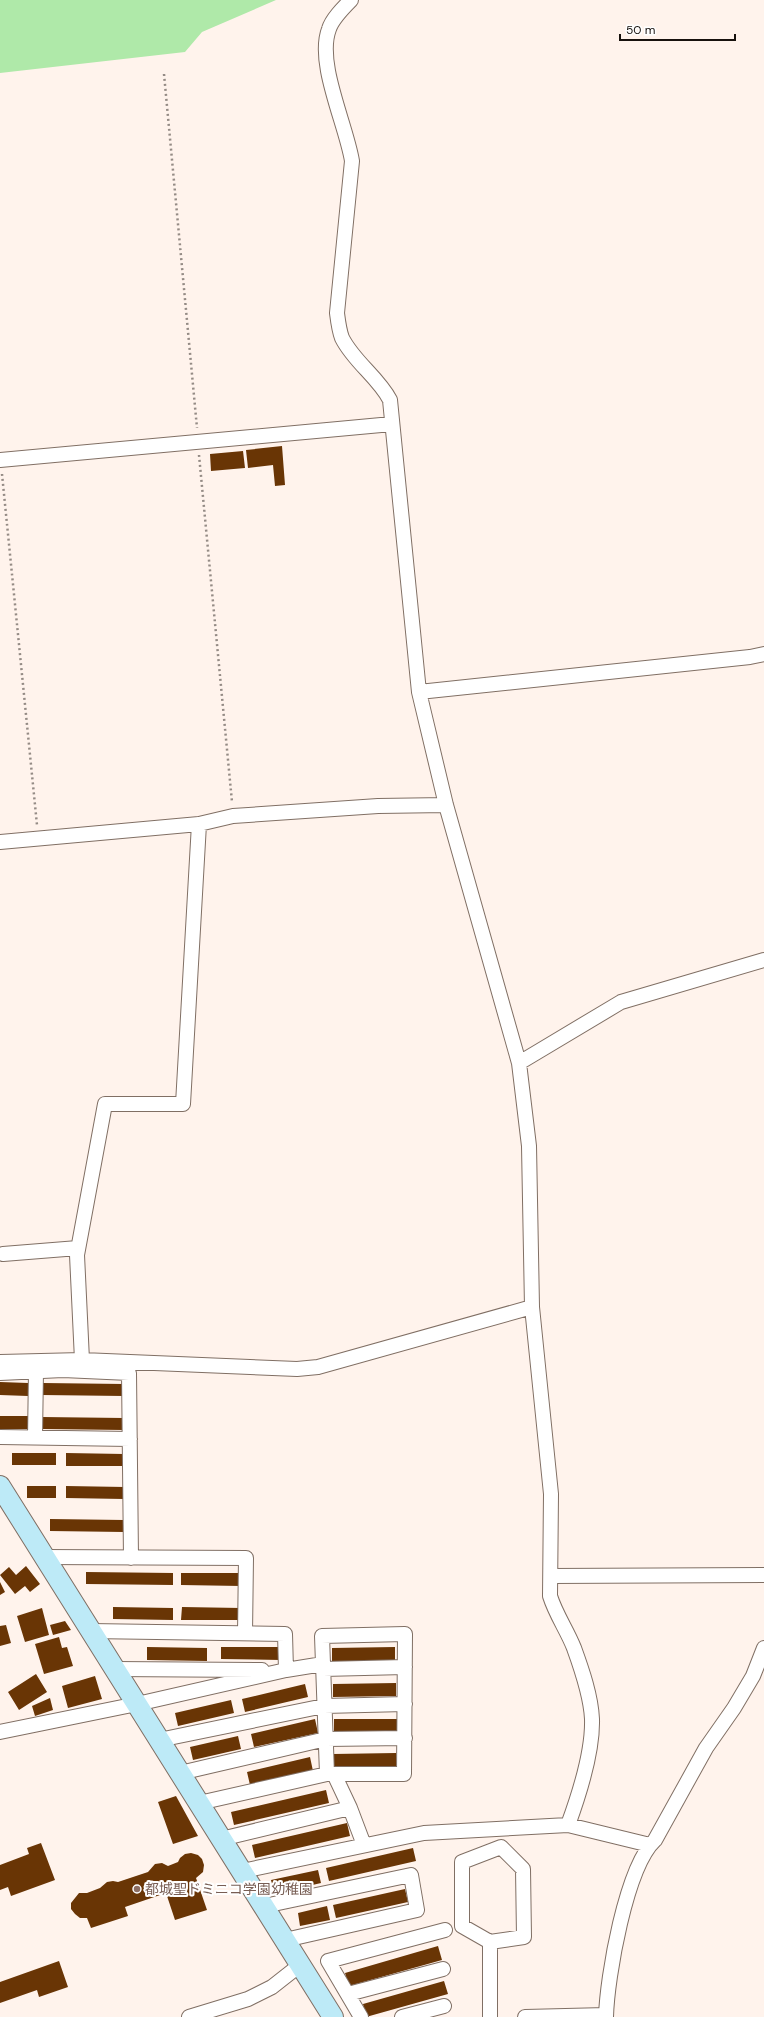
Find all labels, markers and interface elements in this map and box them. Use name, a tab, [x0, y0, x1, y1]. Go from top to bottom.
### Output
scale bar	[620, 16, 735, 42]
text: 50 m	[626, 22, 655, 38]
place label: 都城聖ドミニコ学園幼稚園	[145, 1880, 313, 1898]
marker: 都城聖ドミニコ学園幼稚園	[132, 1884, 142, 1894]

